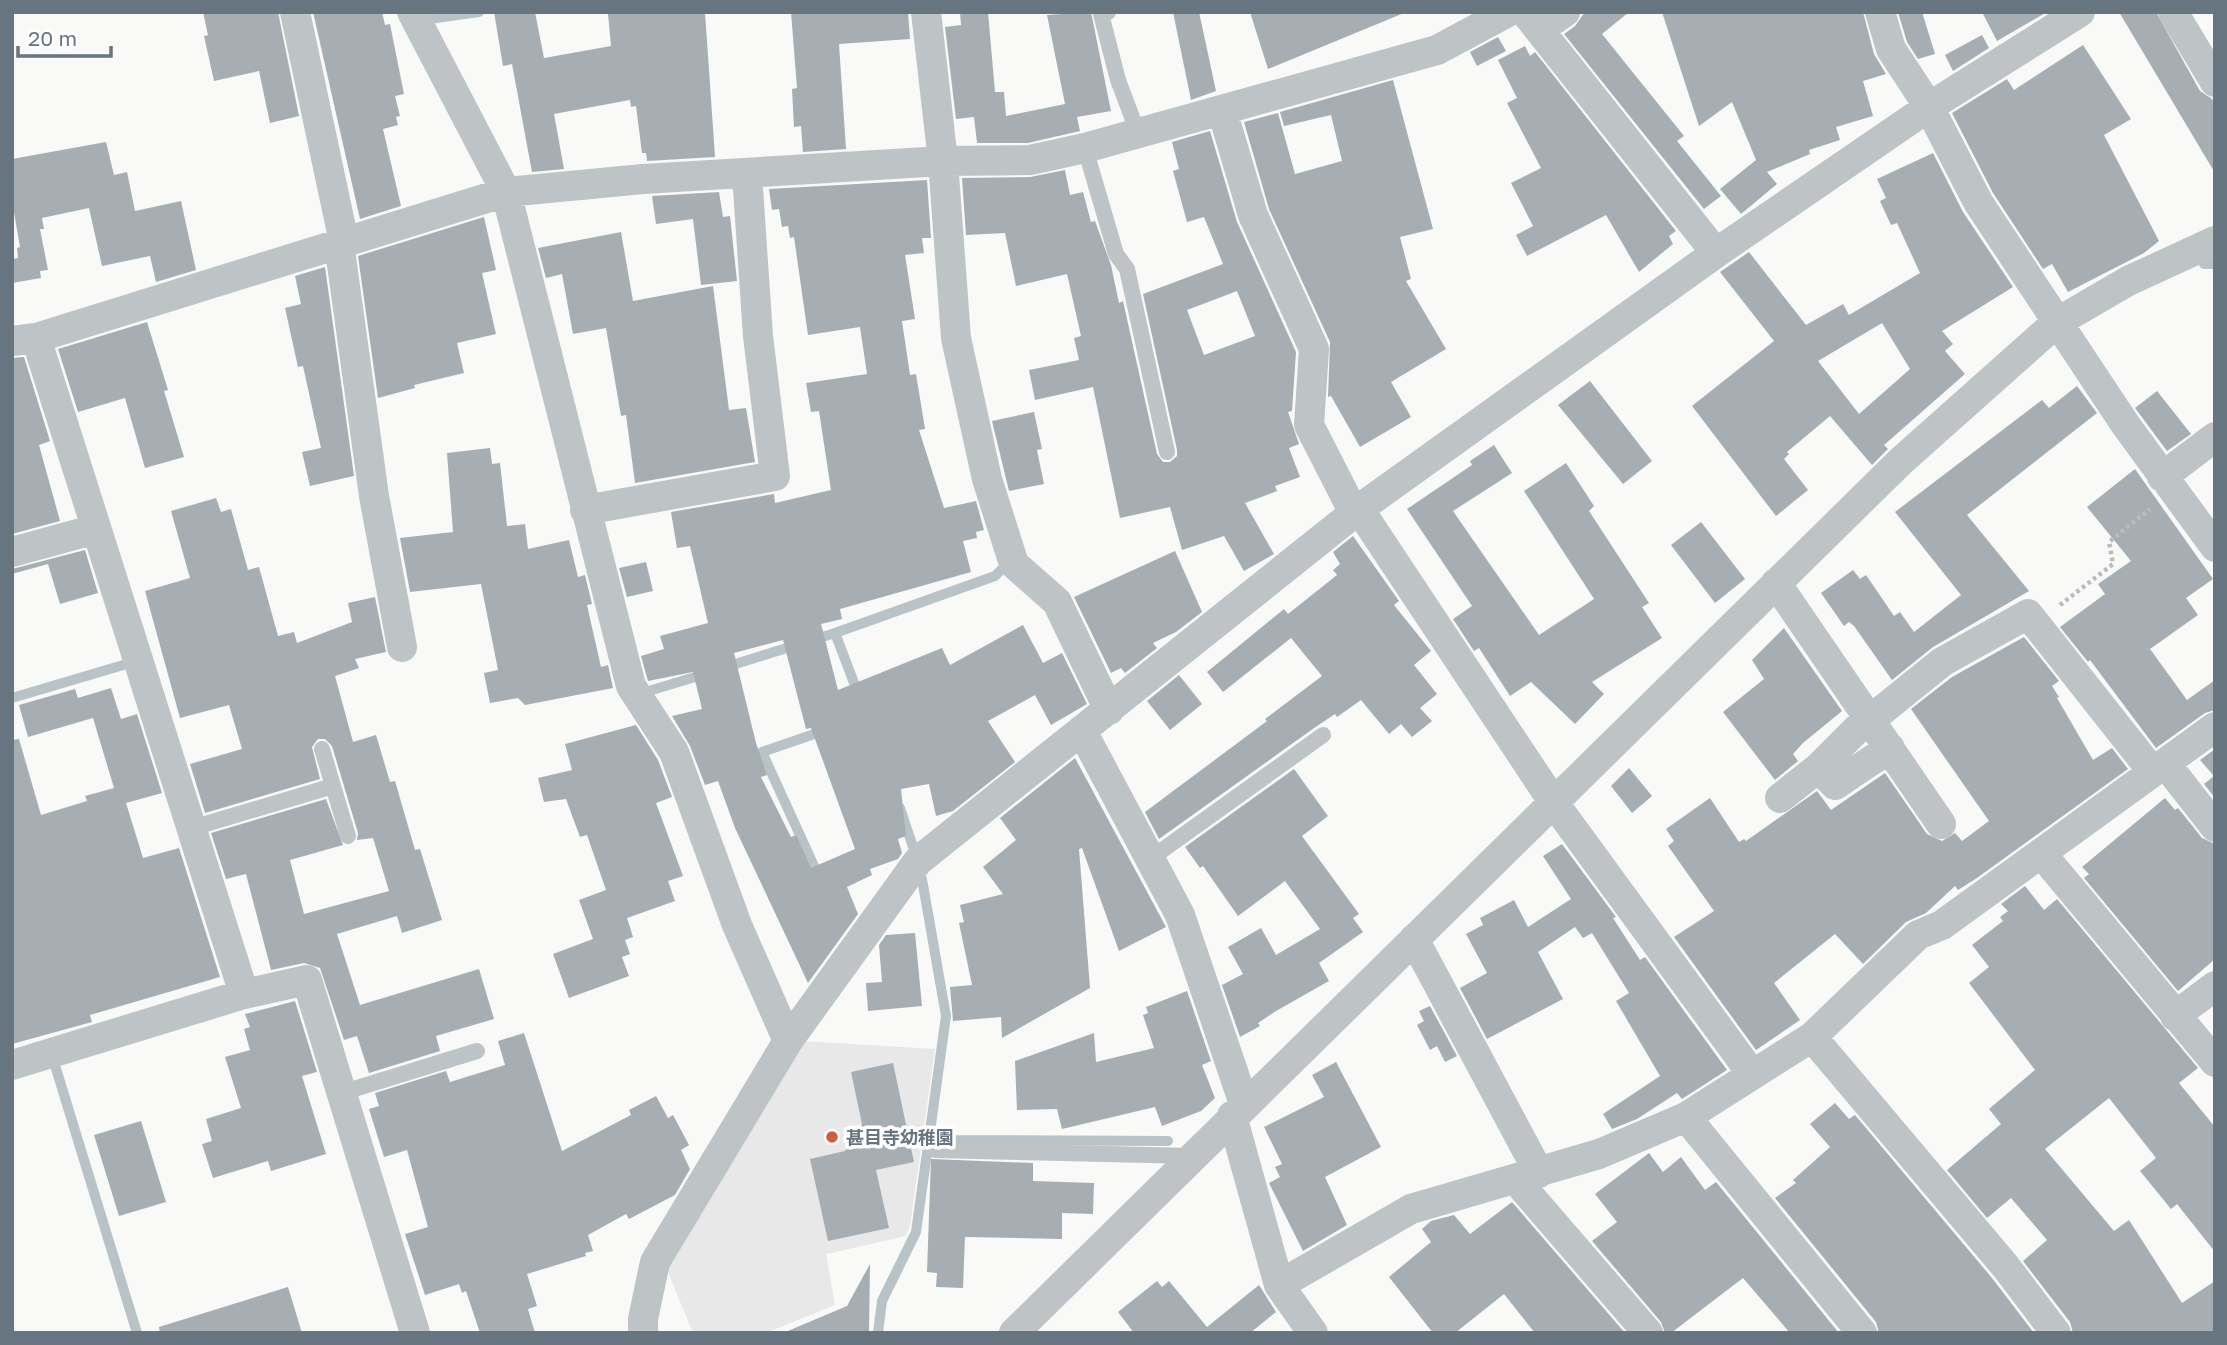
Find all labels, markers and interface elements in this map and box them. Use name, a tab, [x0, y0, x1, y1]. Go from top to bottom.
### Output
scale bar	[18, 14, 110, 58]
text: 20 m	[28, 25, 77, 51]
place label: 甚目寺幼稚園	[846, 1126, 954, 1148]
marker: 甚目寺幼稚園	[824, 1129, 840, 1145]

